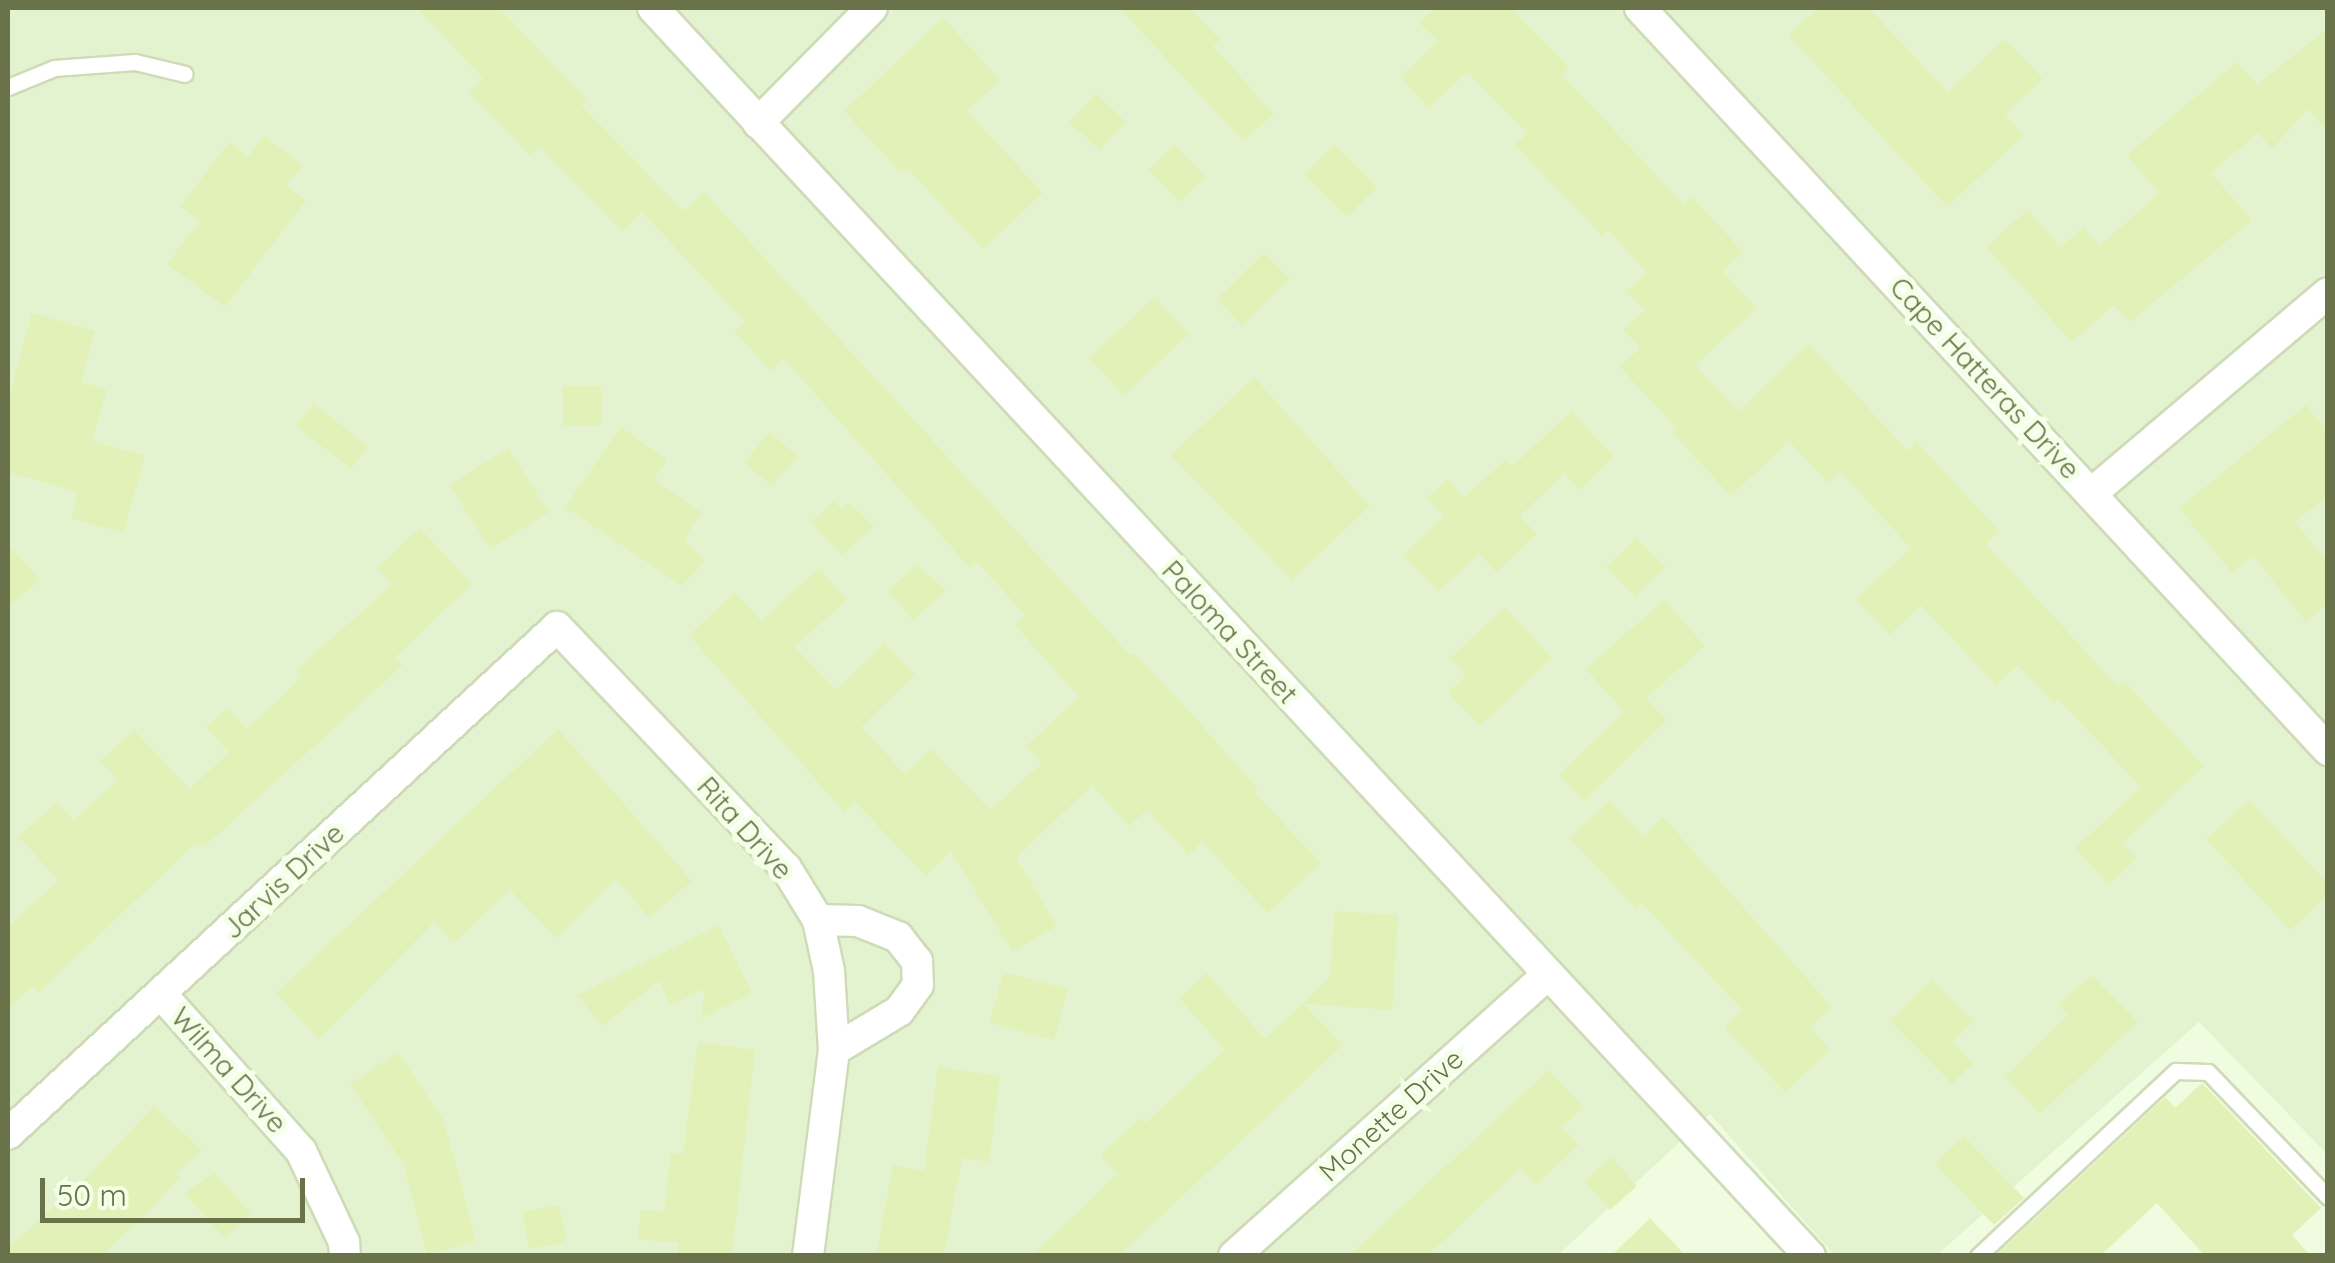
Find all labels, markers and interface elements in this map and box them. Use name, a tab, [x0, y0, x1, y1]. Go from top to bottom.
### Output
street label: Cape Hatteras Drive	[1883, 270, 2087, 486]
street label: Paloma Street	[1155, 554, 1305, 710]
street label: Rita Drive	[690, 770, 800, 886]
street label: Jarvis Drive	[215, 816, 351, 946]
street label: Wilma Drive	[164, 1000, 294, 1140]
street label: Monette Drive	[1312, 1042, 1470, 1188]
scale bar	[45, 1158, 310, 1220]
text: 50 m	[57, 1176, 127, 1214]

